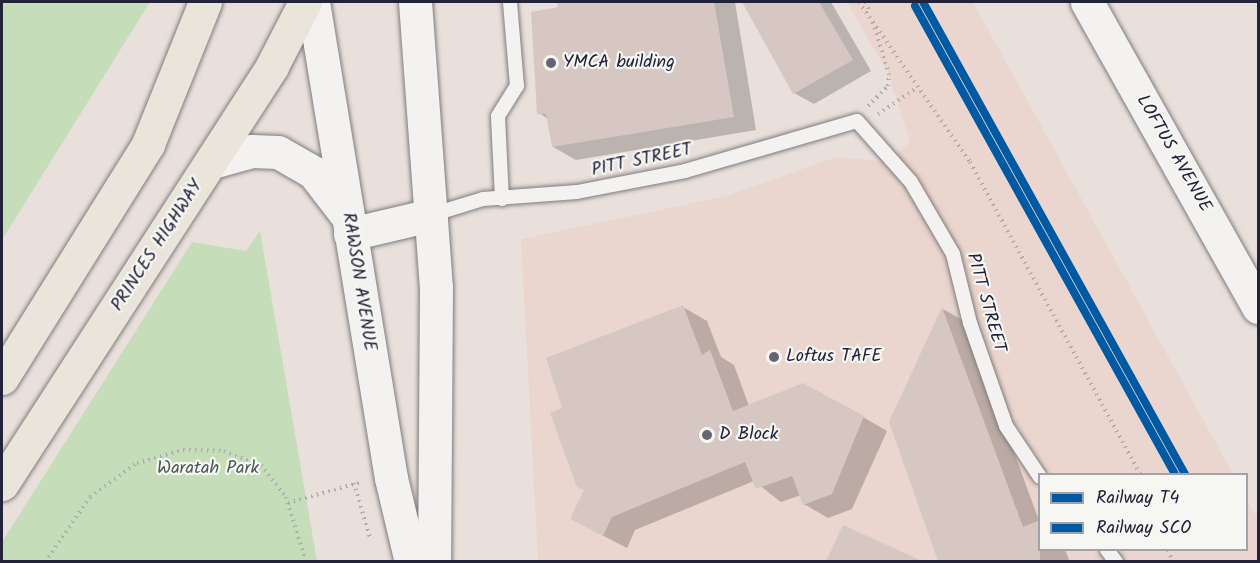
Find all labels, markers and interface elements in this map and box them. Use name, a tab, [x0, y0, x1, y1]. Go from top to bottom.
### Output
place label: YMCA building	[563, 52, 675, 74]
marker: YMCA building	[544, 56, 558, 70]
street label: LOFTUS AVENUE	[1131, 91, 1215, 217]
street label: PITT STREET	[590, 140, 694, 182]
street label: PRINCES HIGHWAY	[107, 176, 209, 316]
street label: RAWSON AVENUE	[336, 211, 380, 353]
street label: PITT STREET	[961, 251, 1009, 355]
place label: Loftus TAFE	[786, 346, 882, 368]
marker: Loftus TAFE	[767, 350, 781, 364]
place label: D Block	[719, 424, 778, 446]
marker: D Block	[700, 428, 714, 442]
park label: Waratah Park	[157, 458, 259, 480]
legend	[1038, 473, 1248, 551]
text: Railway T4	[1096, 484, 1179, 513]
text: Railway SCO	[1096, 514, 1191, 543]

